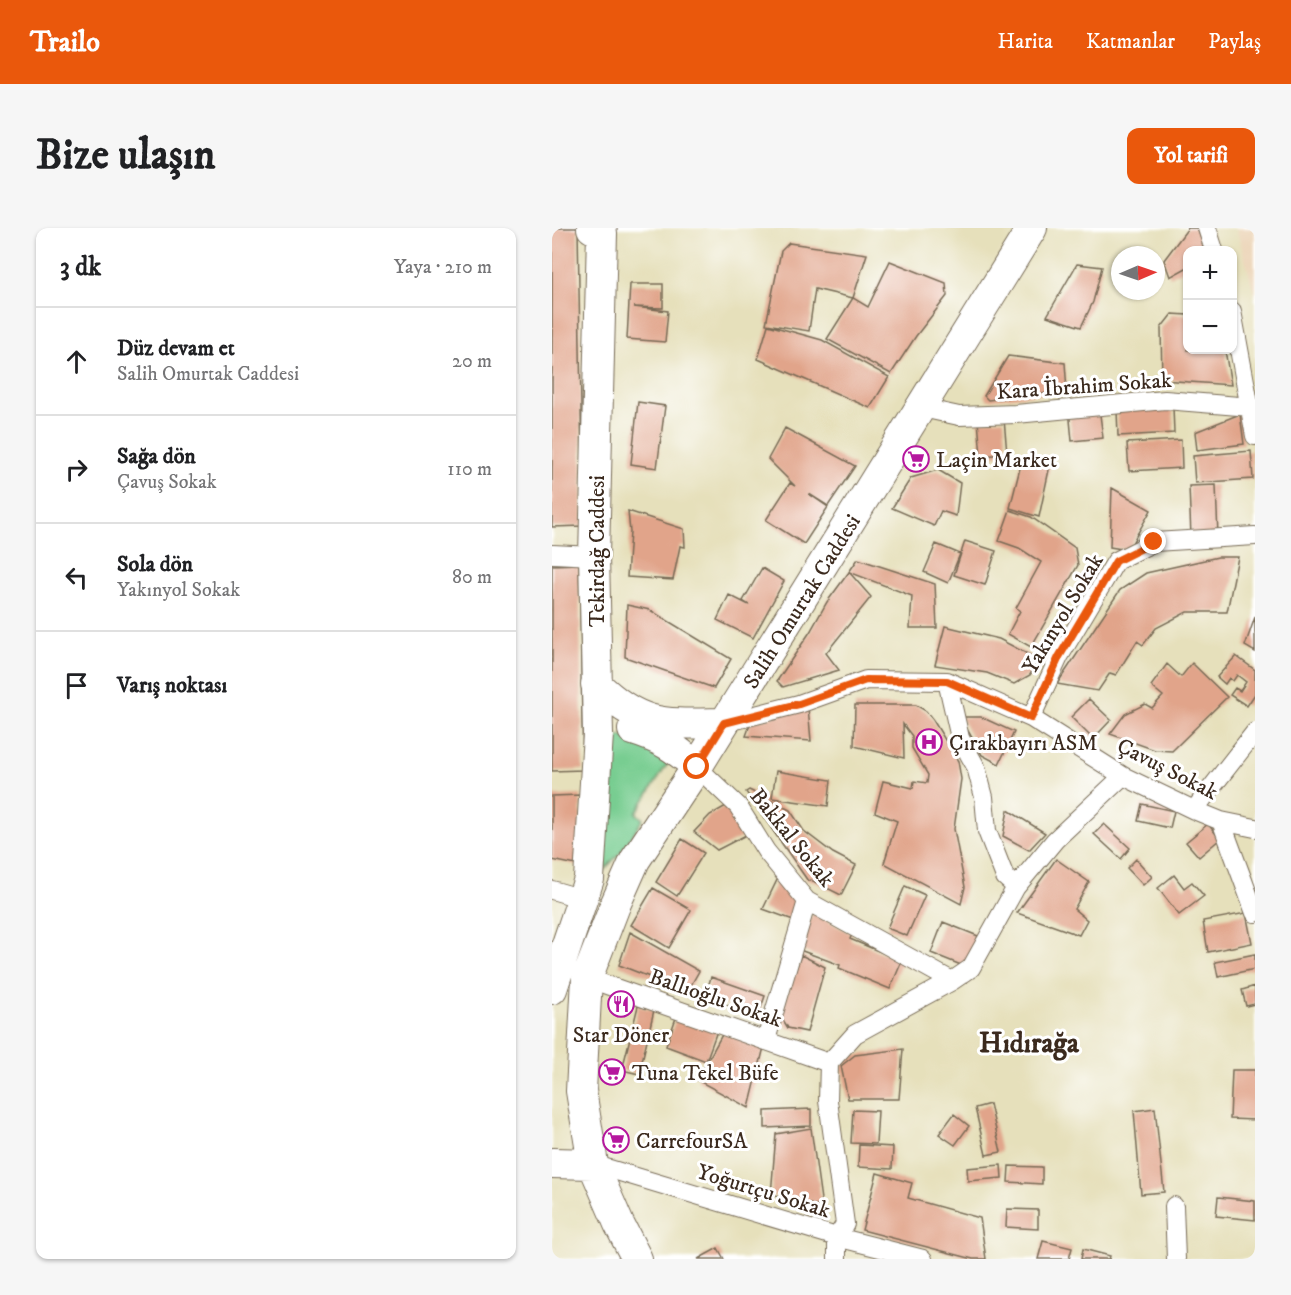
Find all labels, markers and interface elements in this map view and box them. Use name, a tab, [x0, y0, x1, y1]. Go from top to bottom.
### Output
text: Trailo	[30, 25, 100, 60]
text: Harita	[998, 29, 1053, 55]
text: Katmanlar	[1086, 29, 1175, 55]
text: Paylaş	[1208, 29, 1261, 55]
button: Yol tarifi	[1127, 128, 1255, 184]
text: Bize ulaşın	[36, 130, 216, 182]
north arrow	[1111, 246, 1165, 300]
map controls	[1183, 246, 1237, 354]
button: +	[1183, 246, 1237, 300]
text: 3 dk	[60, 251, 101, 284]
text: Yaya · 210 m	[394, 255, 492, 280]
button: −	[1183, 300, 1237, 354]
text: Düz devam et	[117, 335, 235, 362]
icon: ahead	[60, 345, 93, 378]
text: 20 m	[452, 349, 492, 374]
text: Salih Omurtak Caddesi	[117, 362, 299, 387]
street label: Kara İbrahim Sokak	[996, 367, 1173, 406]
text: Sağa dön	[117, 443, 196, 470]
supermarket icon: Laçin Market	[901, 444, 931, 474]
place label: Laçin Market	[936, 447, 1057, 474]
icon: right	[60, 453, 93, 486]
text: 110 m	[447, 457, 492, 482]
text: Çavuş Sokak	[117, 470, 217, 495]
street label: Tekirdağ Caddesi	[584, 475, 611, 627]
street label: Salih Omurtak Caddesi	[738, 510, 867, 694]
route end	[1140, 528, 1166, 554]
street label: Yakınyol Sokak	[1017, 549, 1110, 679]
text: Sola dön	[117, 551, 193, 578]
icon: left	[60, 561, 93, 594]
text: 80 m	[452, 565, 492, 590]
text: Yakınyol Sokak	[117, 578, 240, 603]
icon: arrive	[60, 669, 93, 702]
text: Varış noktası	[117, 672, 227, 699]
hospital icon: Çırakbayırı ASM	[914, 727, 944, 757]
place label: Çırakbayırı ASM	[949, 730, 1098, 757]
street label: Çavuş Sokak	[1112, 732, 1222, 806]
route start	[683, 753, 709, 779]
street label: Bakkal Sokak	[744, 783, 840, 893]
street label: Ballıoğlu Sokak	[646, 963, 786, 1034]
restaurant icon: Star Döner	[606, 989, 636, 1019]
place label: Star Döner	[573, 1022, 670, 1049]
district label: Hıdırağa	[979, 1026, 1080, 1061]
supermarket icon: Tuna Tekel Büfe	[597, 1057, 627, 1087]
place label: Tuna Tekel Büfe	[632, 1060, 779, 1087]
supermarket icon: CarrefourSA	[601, 1125, 631, 1155]
place label: CarrefourSA	[636, 1128, 748, 1155]
street label: Yoğurtçu Sokak	[694, 1158, 834, 1225]

